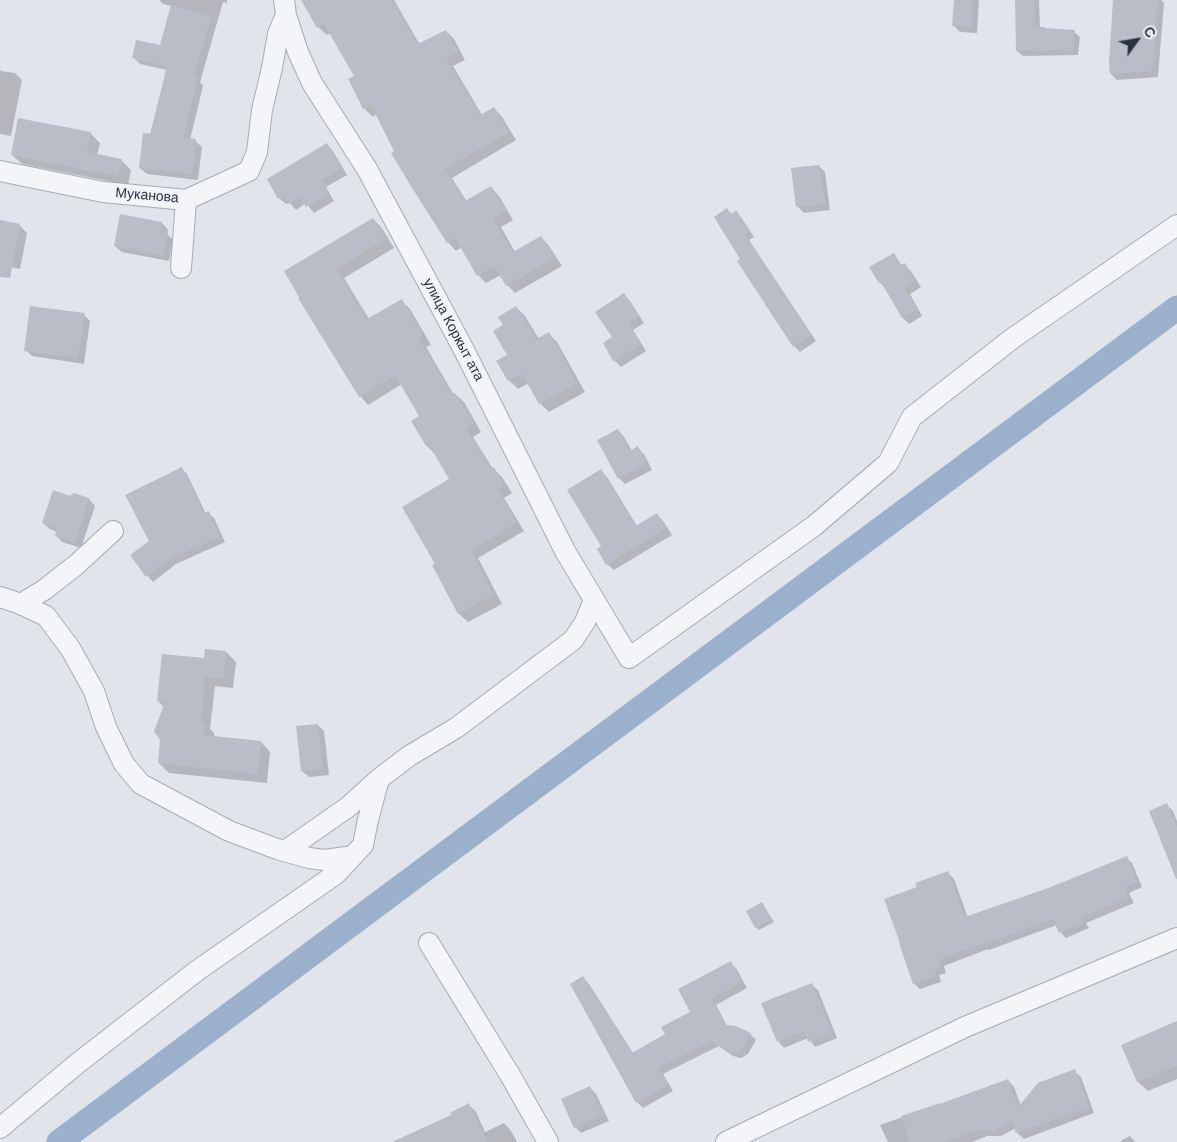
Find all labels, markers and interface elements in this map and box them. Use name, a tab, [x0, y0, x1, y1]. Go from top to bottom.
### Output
north arrow	[1112, 15, 1162, 65]
text: С	[1139, 23, 1160, 41]
street label: Муканова	[115, 185, 179, 207]
street label: улица Коркыт ата	[419, 276, 487, 384]

